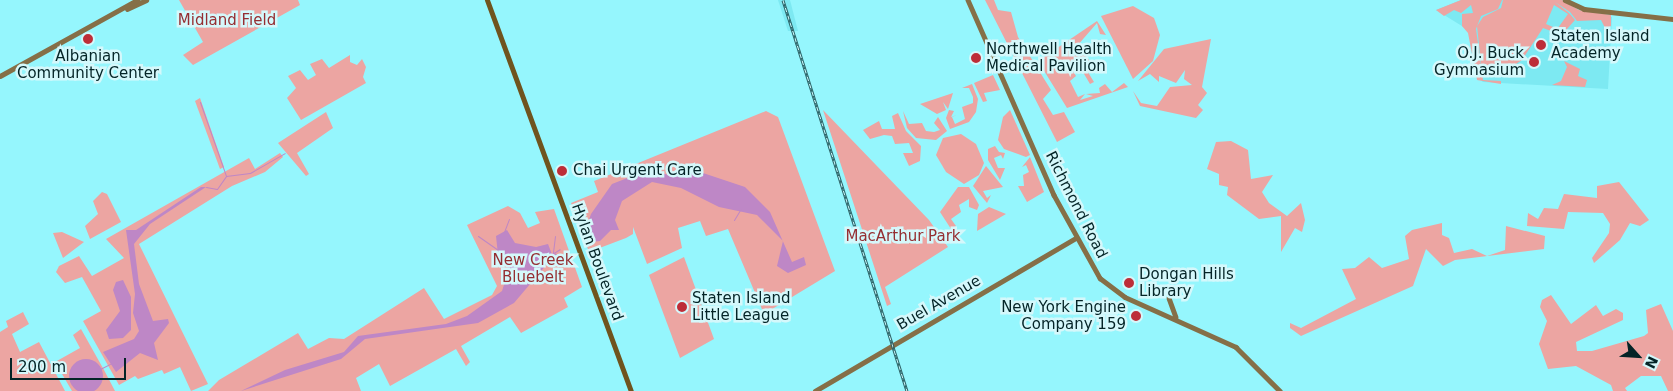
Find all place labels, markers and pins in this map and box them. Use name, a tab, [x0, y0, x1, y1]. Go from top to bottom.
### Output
place label: Staten Island Academy	[1551, 27, 1650, 62]
marker: Albanian Community Center	[82, 33, 94, 45]
marker: Staten Island Academy	[1535, 39, 1547, 51]
place label: Northwell Health Medical Pavilion	[986, 40, 1112, 75]
place label: O.J. Buck Gymnasium	[1434, 44, 1524, 79]
place label: Albanian Community Center	[17, 47, 159, 82]
marker: Northwell Health Medical Pavilion	[970, 52, 982, 64]
marker: O.J. Buck Gymnasium	[1528, 56, 1540, 68]
place label: Chai Urgent Care	[573, 162, 702, 180]
marker: Chai Urgent Care	[555, 164, 569, 178]
place label: Dongan Hills Library	[1139, 265, 1234, 300]
marker: Dongan Hills Library	[1123, 277, 1135, 289]
place label: Staten Island Little League	[692, 289, 791, 324]
place label: New York Engine Company 159	[1001, 298, 1126, 333]
marker: Staten Island Little League	[676, 301, 688, 313]
marker: New York Engine Company 159	[1130, 310, 1142, 322]

